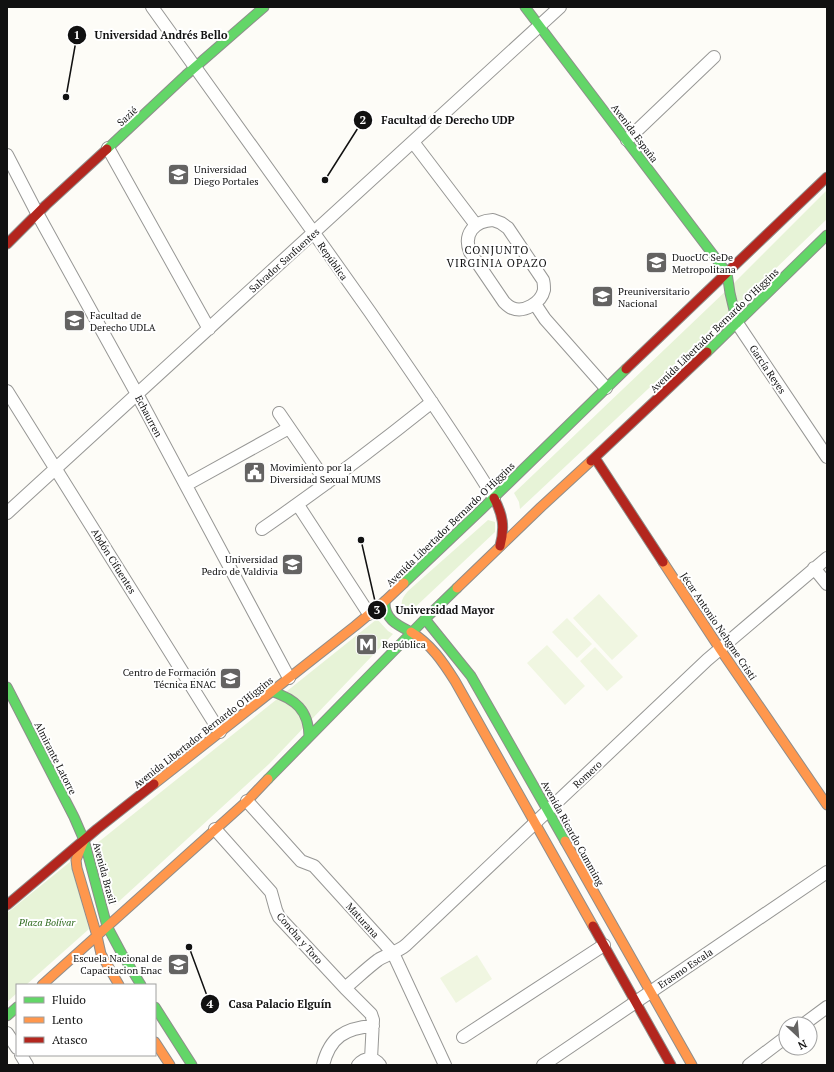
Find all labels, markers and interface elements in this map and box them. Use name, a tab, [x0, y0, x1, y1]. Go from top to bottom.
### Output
callout: Universidad Andrés Bello	[67, 24, 236, 47]
text: 1	[74, 27, 80, 42]
text: Universidad Andrés Bello	[95, 28, 228, 42]
street label: Avenida España	[608, 101, 661, 165]
street label: Sazié	[114, 104, 140, 129]
callout: Facultad de Derecho UDP	[353, 108, 522, 131]
text: 2	[360, 112, 367, 127]
text: Facultad de Derecho UDP	[381, 113, 515, 127]
school or university icon: Universidad Diego Portales	[165, 162, 191, 188]
place label: Universidad Diego Portales	[194, 163, 259, 188]
street label: Salvador Sanfuentes	[246, 225, 322, 295]
street label: República	[315, 240, 350, 283]
district label: CONJUNTO VIRGINIA OPAZO	[446, 243, 548, 270]
school or university icon: DuocUC SeDe Metropolitana	[643, 250, 669, 276]
place label: DuocUC SeDe Metropolitana	[672, 251, 736, 276]
street label: Avenida Libertador Bernardo O'Higgins	[647, 265, 781, 395]
school or university icon: Preuniversitario Nacional	[589, 284, 615, 310]
place label: Preuniversitario Nacional	[618, 285, 690, 310]
school or university icon: Facultad de Derecho UDLA	[61, 308, 87, 334]
place label: Facultad de Derecho UDLA	[90, 309, 156, 334]
street label: García Reyes	[746, 342, 789, 396]
street label: Echaurren	[132, 393, 165, 440]
street label: Avenida Libertador Bernardo O'Higgins	[383, 459, 517, 589]
public building icon: Movimiento por la Diversidad Sexual MUMS	[242, 460, 268, 486]
place label: Movimiento por la Diversidad Sexual MUMS	[270, 461, 381, 486]
street label: Abdón Cifuentes	[88, 526, 139, 596]
school or university icon: Universidad Pedro de Valdivia	[280, 552, 306, 578]
place label: Universidad Pedro de Valdivia	[201, 553, 278, 578]
street label: Jécar Antonio Nehgme Cristi	[678, 570, 760, 683]
callout: Universidad Mayor	[367, 599, 503, 622]
text: 3	[374, 602, 381, 617]
text: Universidad Mayor	[395, 603, 495, 617]
metro station icon: República	[353, 631, 379, 657]
place label: República	[382, 638, 426, 651]
school or university icon: Centro de Formación Técnica ENAC	[218, 665, 244, 691]
place label: Centro de Formación Técnica ENAC	[123, 666, 216, 691]
street label: Avenida Libertador Bernardo O'Higgins	[131, 674, 276, 791]
street label: Almirante Latorre	[32, 720, 80, 797]
street label: Romero	[570, 757, 605, 791]
street label: Avenida Ricardo Cumming	[538, 778, 607, 889]
street label: Avenida Brasil	[90, 841, 119, 905]
street label: Maturana	[343, 900, 382, 941]
street label: Concha y Toro	[274, 910, 326, 967]
park label: Plaza Bolívar	[18, 916, 76, 929]
street label: Erasmo Escala	[655, 945, 715, 992]
school or university icon: Escuela Nacional de Capacitacion Enac	[165, 951, 191, 977]
place label: Escuela Nacional de Capacitacion Enac	[73, 952, 162, 977]
legend	[16, 984, 156, 1056]
text: Fluido	[52, 992, 86, 1007]
callout: Casa Palacio Elguín	[200, 992, 339, 1015]
text: 4	[207, 996, 214, 1011]
text: Casa Palacio Elguín	[229, 997, 331, 1011]
text: Lento	[52, 1012, 83, 1027]
north arrow	[778, 1016, 818, 1056]
text: Atasco	[52, 1032, 88, 1047]
text: N	[795, 1037, 809, 1053]

